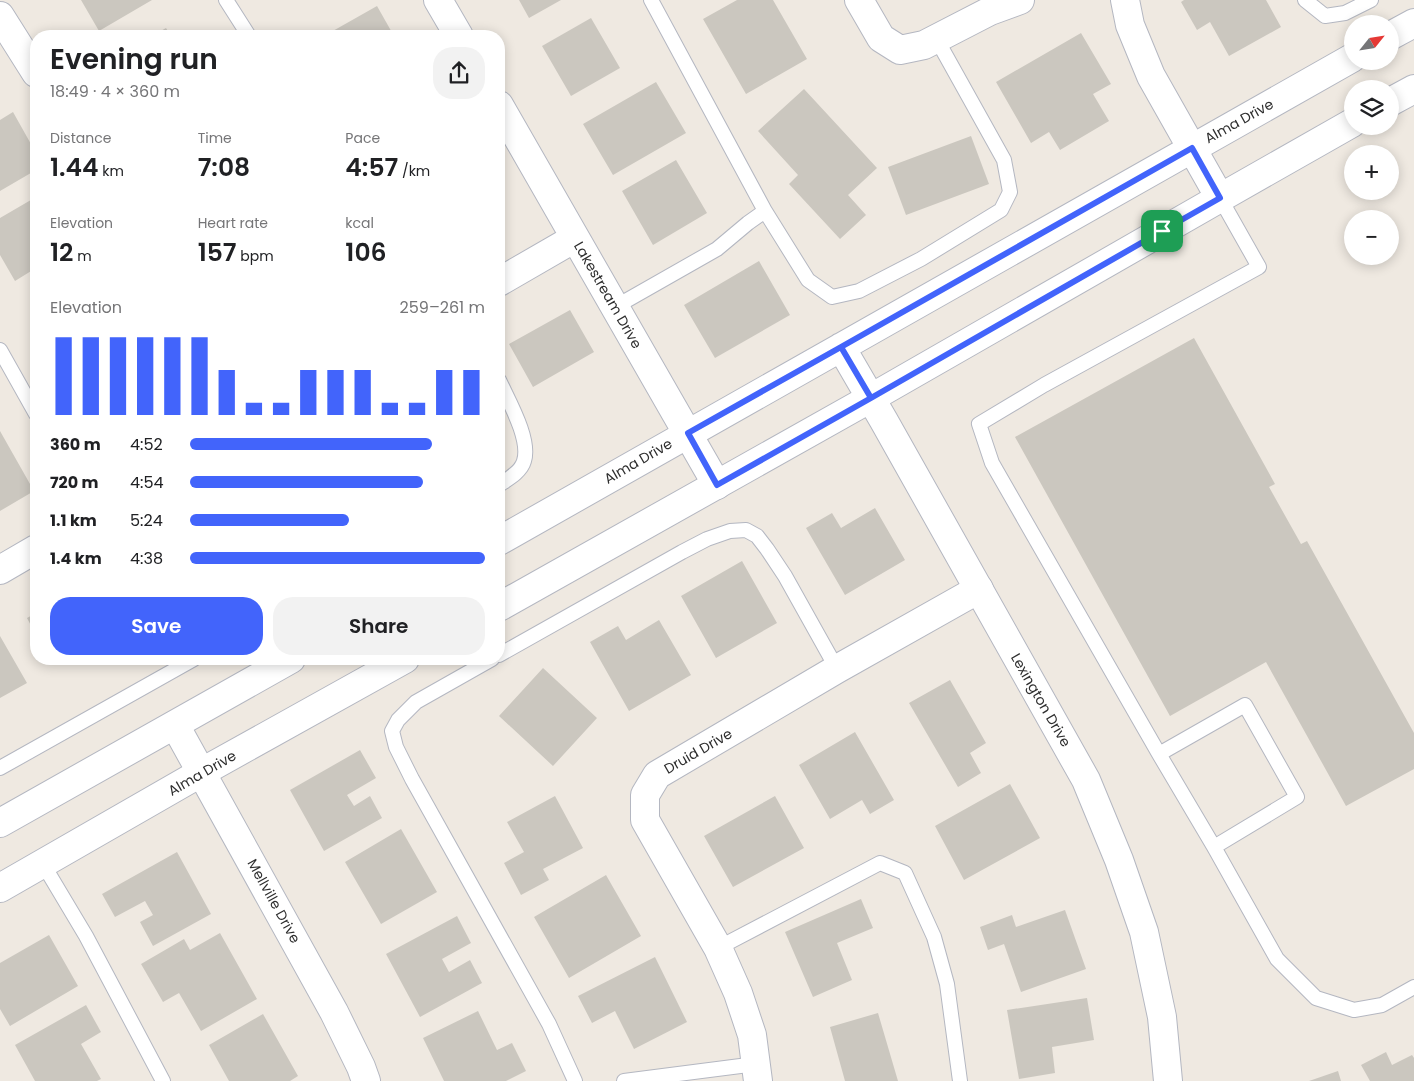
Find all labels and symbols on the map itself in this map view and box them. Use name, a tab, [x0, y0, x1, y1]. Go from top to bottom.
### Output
north arrow	[1344, 15, 1399, 70]
street label: Alma Drive	[1201, 94, 1277, 148]
pin	[1141, 210, 1183, 252]
street label: Lakestream Drive	[569, 238, 647, 352]
street label: Alma Drive	[600, 433, 676, 489]
street label: Lexington Drive	[1006, 649, 1076, 751]
street label: Druid Drive	[660, 723, 736, 779]
street label: Alma Drive	[164, 745, 240, 801]
street label: Mellville Drive	[243, 855, 306, 947]

